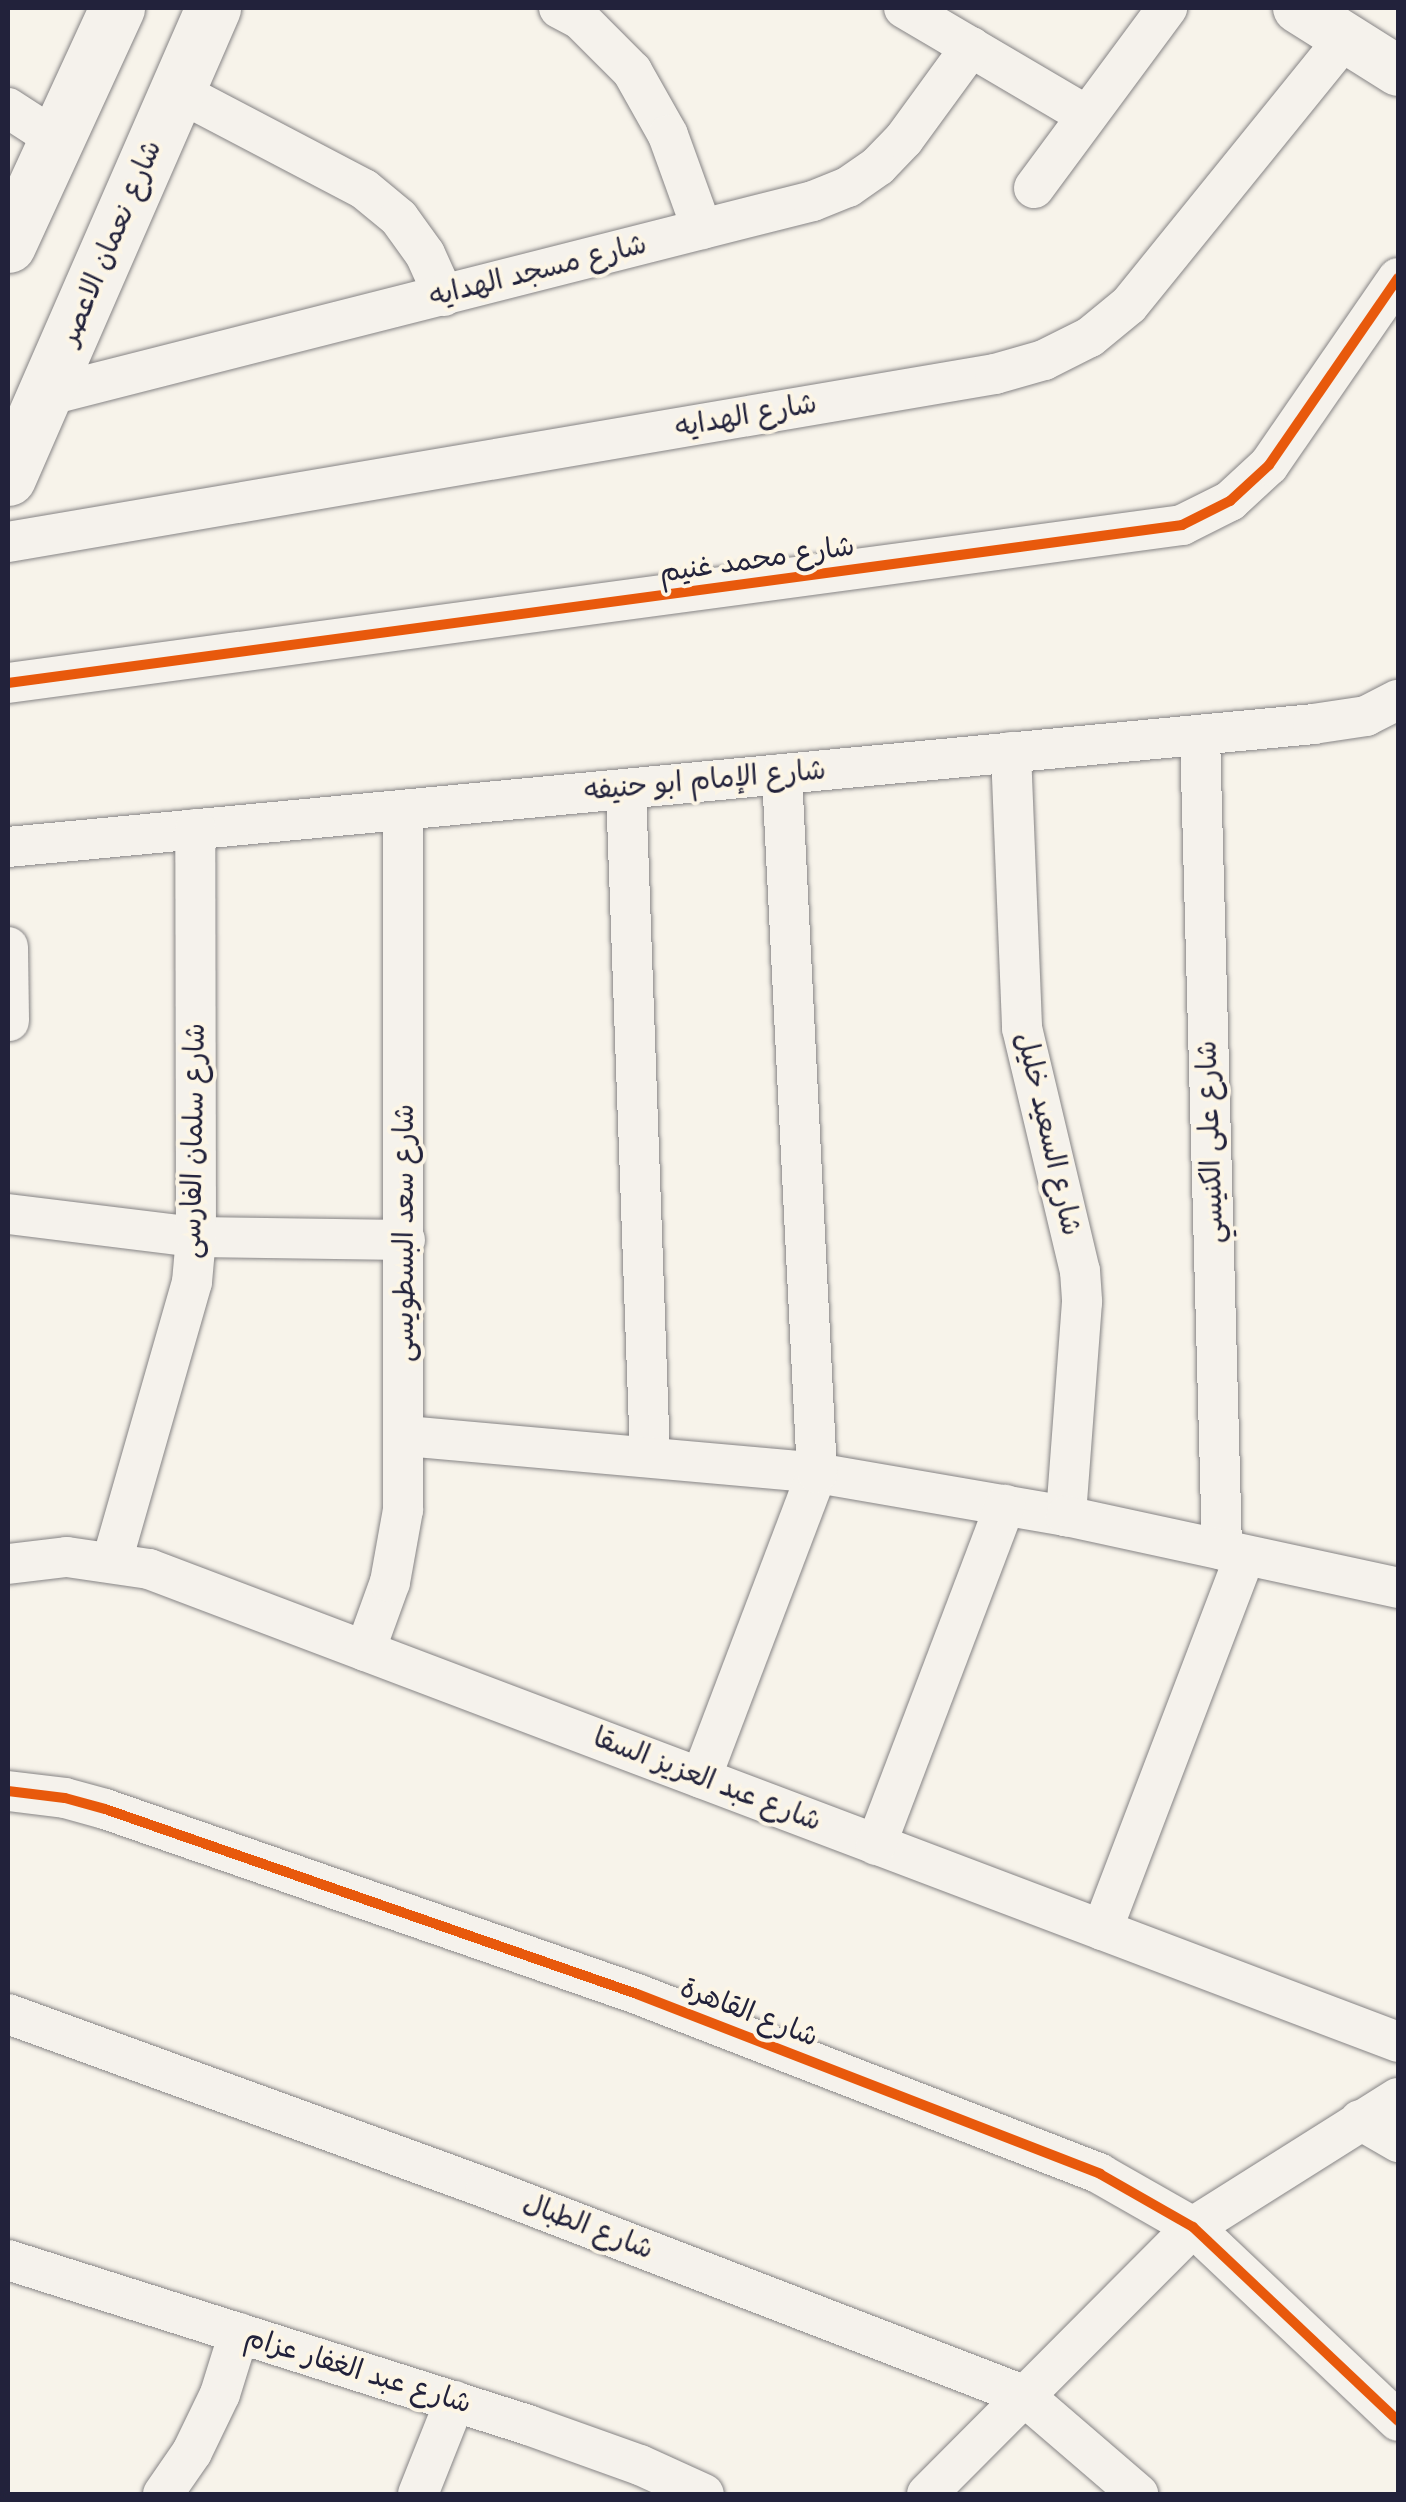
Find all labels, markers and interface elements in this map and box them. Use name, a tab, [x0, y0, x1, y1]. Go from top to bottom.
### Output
street label: شارع نعمان الاعصر	[53, 135, 169, 351]
street label: شارع مسجد الهدايه	[426, 228, 650, 314]
street label: شارع الهدايه	[673, 387, 819, 445]
street label: شارع محمد غنيم	[657, 530, 857, 590]
street label: شارع الإمام ابو حنيفه	[583, 754, 827, 808]
street label: شارع سلمان الفارسى	[175, 1023, 213, 1259]
street label: شارع السعيد خليل	[1008, 1029, 1088, 1239]
street label: شارع على الكنيسي	[1191, 1040, 1231, 1244]
street label: شارع سعد البسطويسى	[388, 1104, 422, 1362]
street label: شارع عبد العزيز السقا	[588, 1721, 826, 1839]
street label: شارع القاهرة	[675, 1971, 823, 2055]
street label: شارع الطبال	[518, 2187, 658, 2267]
street label: شارع عبد الغفار عزام	[241, 2321, 475, 2421]

